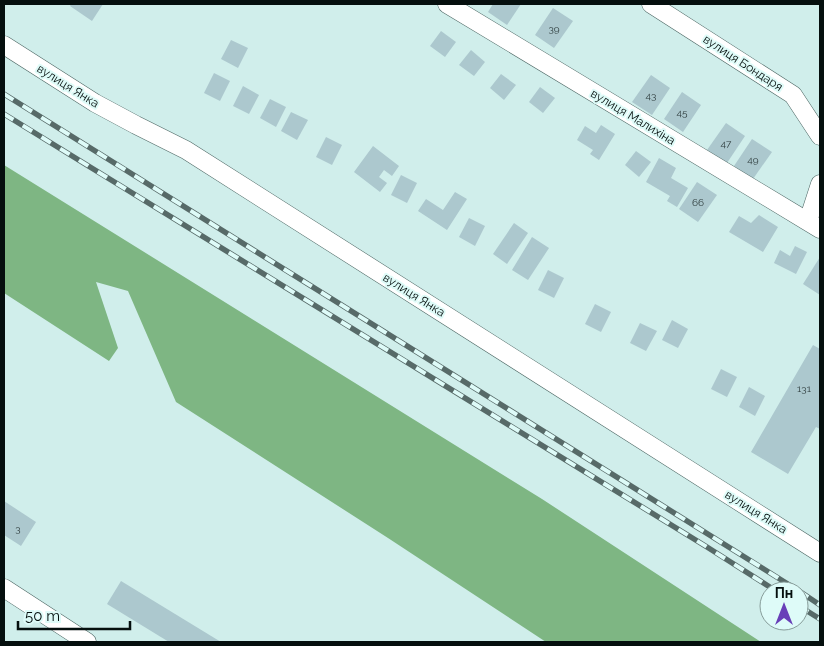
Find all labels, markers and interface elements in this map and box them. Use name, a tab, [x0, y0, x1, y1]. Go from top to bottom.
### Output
house number: 39	[548, 23, 560, 34]
street label: вулиця Бондаря	[701, 32, 785, 94]
street label: вулиця Янка	[34, 61, 102, 111]
street label: вулиця Малихіна	[588, 86, 678, 148]
house number: 43	[646, 90, 656, 101]
house number: 45	[677, 107, 688, 118]
house number: 47	[721, 138, 732, 149]
house number: 49	[747, 154, 759, 165]
house number: 66	[692, 197, 704, 208]
street label: вулиця Янка	[380, 270, 448, 320]
house number: 131	[797, 383, 812, 394]
street label: вулиця Янка	[722, 487, 790, 537]
house number: 3	[15, 523, 21, 534]
north arrow	[759, 581, 809, 631]
text: Пн	[775, 585, 793, 601]
scale bar	[18, 598, 130, 630]
text: 50 m	[25, 607, 60, 625]

